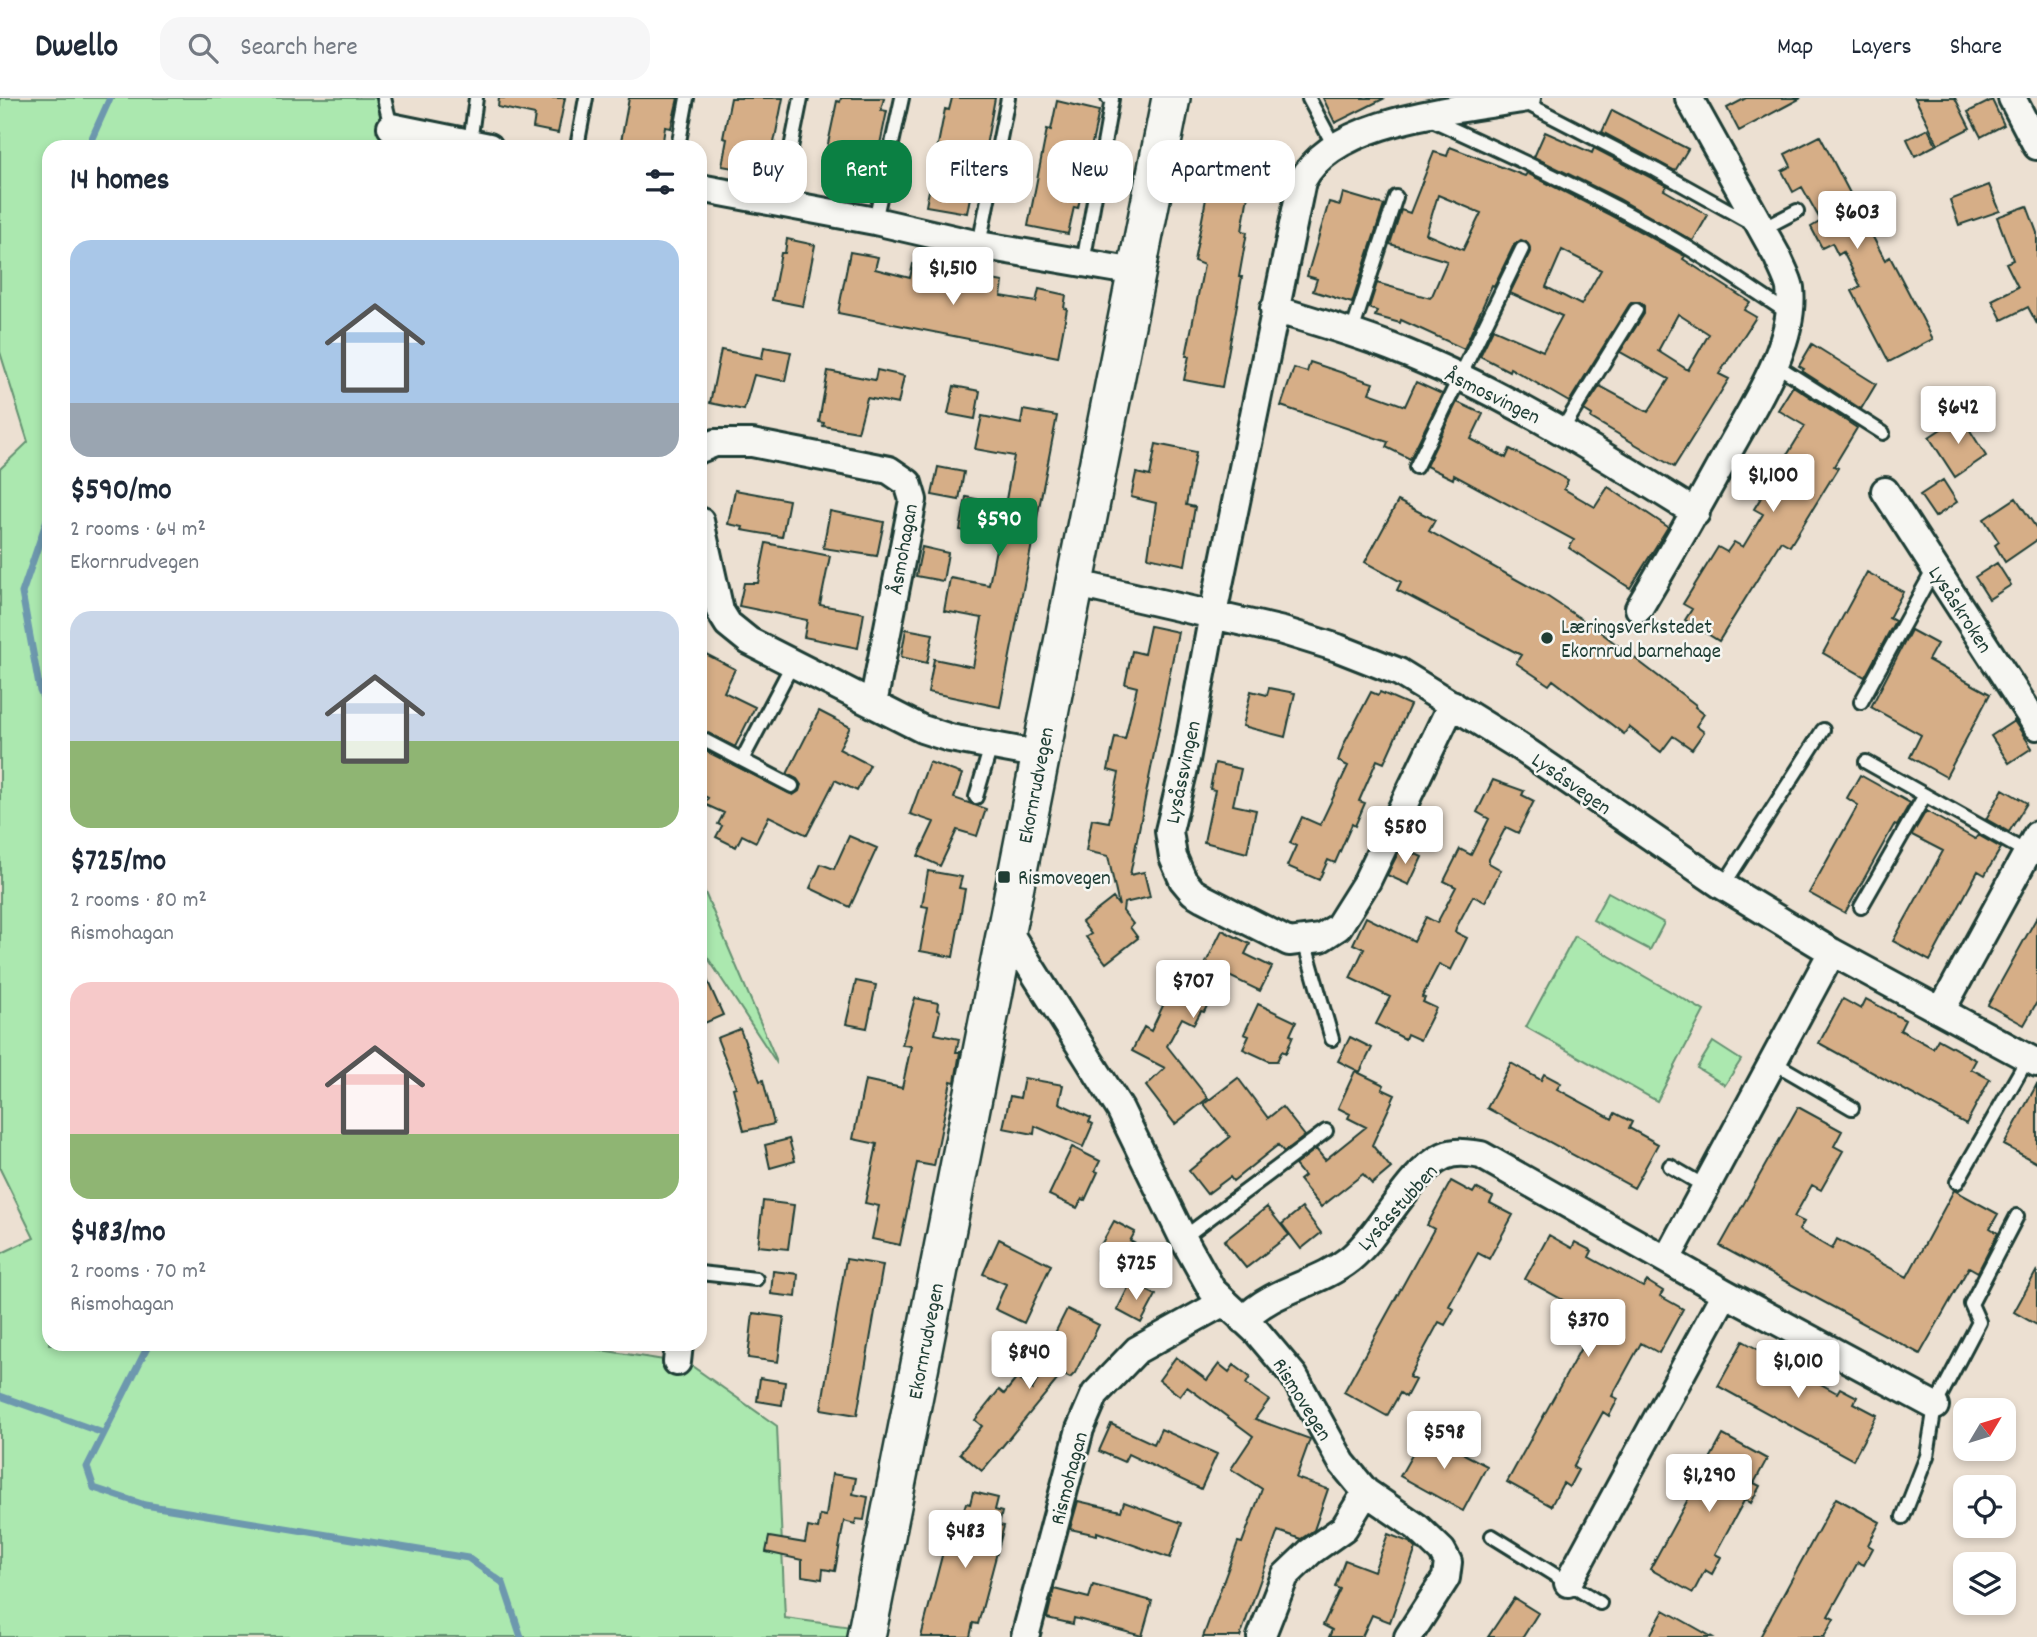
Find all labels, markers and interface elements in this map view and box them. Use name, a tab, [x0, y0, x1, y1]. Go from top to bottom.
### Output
search box	[160, 17, 650, 80]
text: Dwello	[35, 25, 118, 72]
icon: search	[184, 29, 222, 67]
text: Search here	[240, 30, 358, 67]
text: Map	[1777, 31, 1813, 65]
text: Layers	[1851, 31, 1912, 65]
text: Share	[1950, 31, 2002, 65]
chip: Buy	[728, 140, 807, 203]
chip: Rent	[821, 140, 912, 203]
chip: Filters	[926, 140, 1033, 203]
chip: New	[1047, 140, 1133, 203]
chip: Apartment	[1147, 140, 1295, 203]
text: 14 homes	[70, 161, 169, 204]
icon: filters	[641, 163, 679, 201]
pin: $603	[1816, 192, 1898, 251]
text: $603	[1834, 197, 1880, 230]
pin: $1,510	[896, 248, 1010, 307]
text: $1,510	[928, 253, 978, 286]
icon: home	[312, 285, 438, 411]
street label: Åsmosvingen	[1439, 362, 1544, 434]
pin: $642	[1917, 386, 1999, 446]
text: $642	[1937, 392, 1979, 425]
pin: $1,100	[1716, 454, 1830, 514]
text: $1,100	[1747, 460, 1799, 493]
text: $590/mo	[70, 471, 172, 514]
pin: $590	[958, 498, 1040, 558]
street label: Åsmohagan	[882, 502, 928, 597]
text: $590	[976, 504, 1022, 537]
text: 2 rooms · 64 m²	[70, 514, 206, 547]
text: Ekornrudvegen	[70, 547, 199, 580]
street label: Lysåskroken	[1919, 561, 1998, 660]
place label: Læringsverkstedet Ekornrud barnehage	[1561, 614, 1721, 668]
marker: Læringsverkstedet Ekornrud barnehage	[1539, 630, 1555, 646]
icon: home	[312, 656, 438, 782]
street label: Lysåssvingen	[1159, 718, 1210, 827]
street label: Ekornrudvegen	[1012, 725, 1064, 846]
street label: Lysåsvegen	[1524, 747, 1616, 824]
pin: $580	[1364, 806, 1446, 866]
text: $580	[1383, 812, 1427, 845]
text: $725/mo	[70, 842, 166, 885]
place label: Rismovegen	[1018, 865, 1111, 895]
marker: Rismovegen	[996, 869, 1012, 885]
text: 2 rooms · 80 m²	[70, 885, 207, 918]
text: Rismohagan	[70, 918, 174, 951]
pin: $707	[1152, 960, 1234, 1020]
text: $707	[1172, 966, 1214, 999]
icon: home	[312, 1027, 438, 1153]
street label: Lysåsstubben	[1352, 1159, 1447, 1259]
text: $483/mo	[70, 1213, 166, 1256]
pin: $725	[1095, 1242, 1177, 1302]
text: $725	[1115, 1248, 1157, 1281]
text: 2 rooms · 70 m²	[70, 1256, 206, 1289]
street label: Ekornrudvegen	[902, 1281, 954, 1402]
text: Rismohagan	[70, 1289, 174, 1322]
pin: $370	[1547, 1300, 1629, 1359]
text: $370	[1566, 1305, 1610, 1338]
pin: $840	[988, 1332, 1070, 1391]
text: $840	[1008, 1337, 1050, 1370]
pin: $1,010	[1741, 1340, 1855, 1400]
text: $1,010	[1772, 1346, 1824, 1379]
street label: Rismovegen	[1263, 1353, 1338, 1448]
north arrow	[1953, 1398, 2016, 1461]
map controls	[1953, 1398, 2016, 1615]
pin: $598	[1403, 1412, 1485, 1471]
text: $598	[1423, 1417, 1465, 1450]
street label: Rismohagan	[1044, 1429, 1098, 1528]
pin: $1,290	[1652, 1454, 1766, 1514]
text: $1,290	[1682, 1460, 1736, 1493]
button: locate	[1953, 1475, 2016, 1538]
pin: $483	[924, 1510, 1006, 1570]
text: $483	[945, 1516, 985, 1549]
button: layers	[1953, 1552, 2016, 1615]

